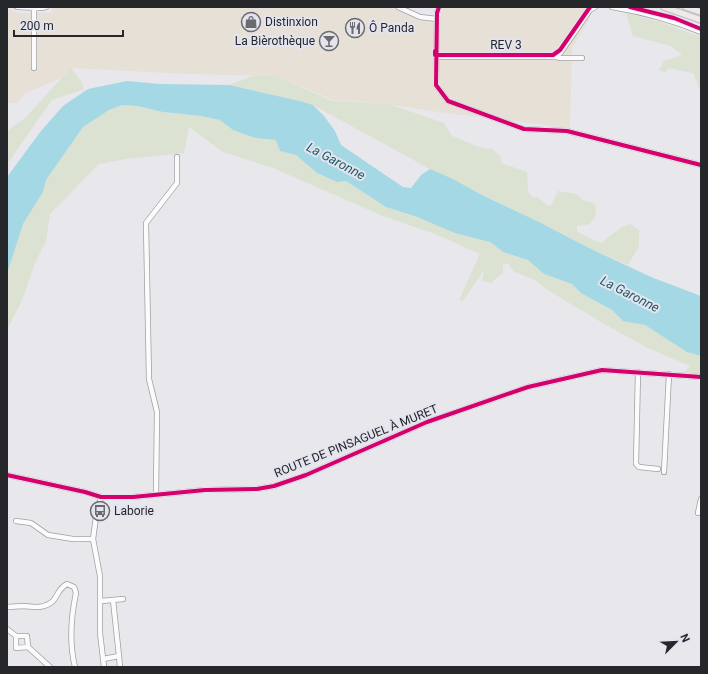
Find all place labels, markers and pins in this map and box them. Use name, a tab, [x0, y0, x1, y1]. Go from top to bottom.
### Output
shop icon: Distinxion	[240, 11, 262, 33]
place label: Distinxion	[265, 15, 318, 29]
restaurant icon: Ô Panda	[344, 17, 366, 39]
place label: Ô Panda	[369, 20, 414, 35]
bar icon: La Bièrothèque	[318, 30, 340, 52]
place label: La Bièrothèque	[235, 34, 315, 48]
bus stop icon: Laborie	[89, 500, 111, 522]
place label: Laborie	[114, 504, 154, 518]

